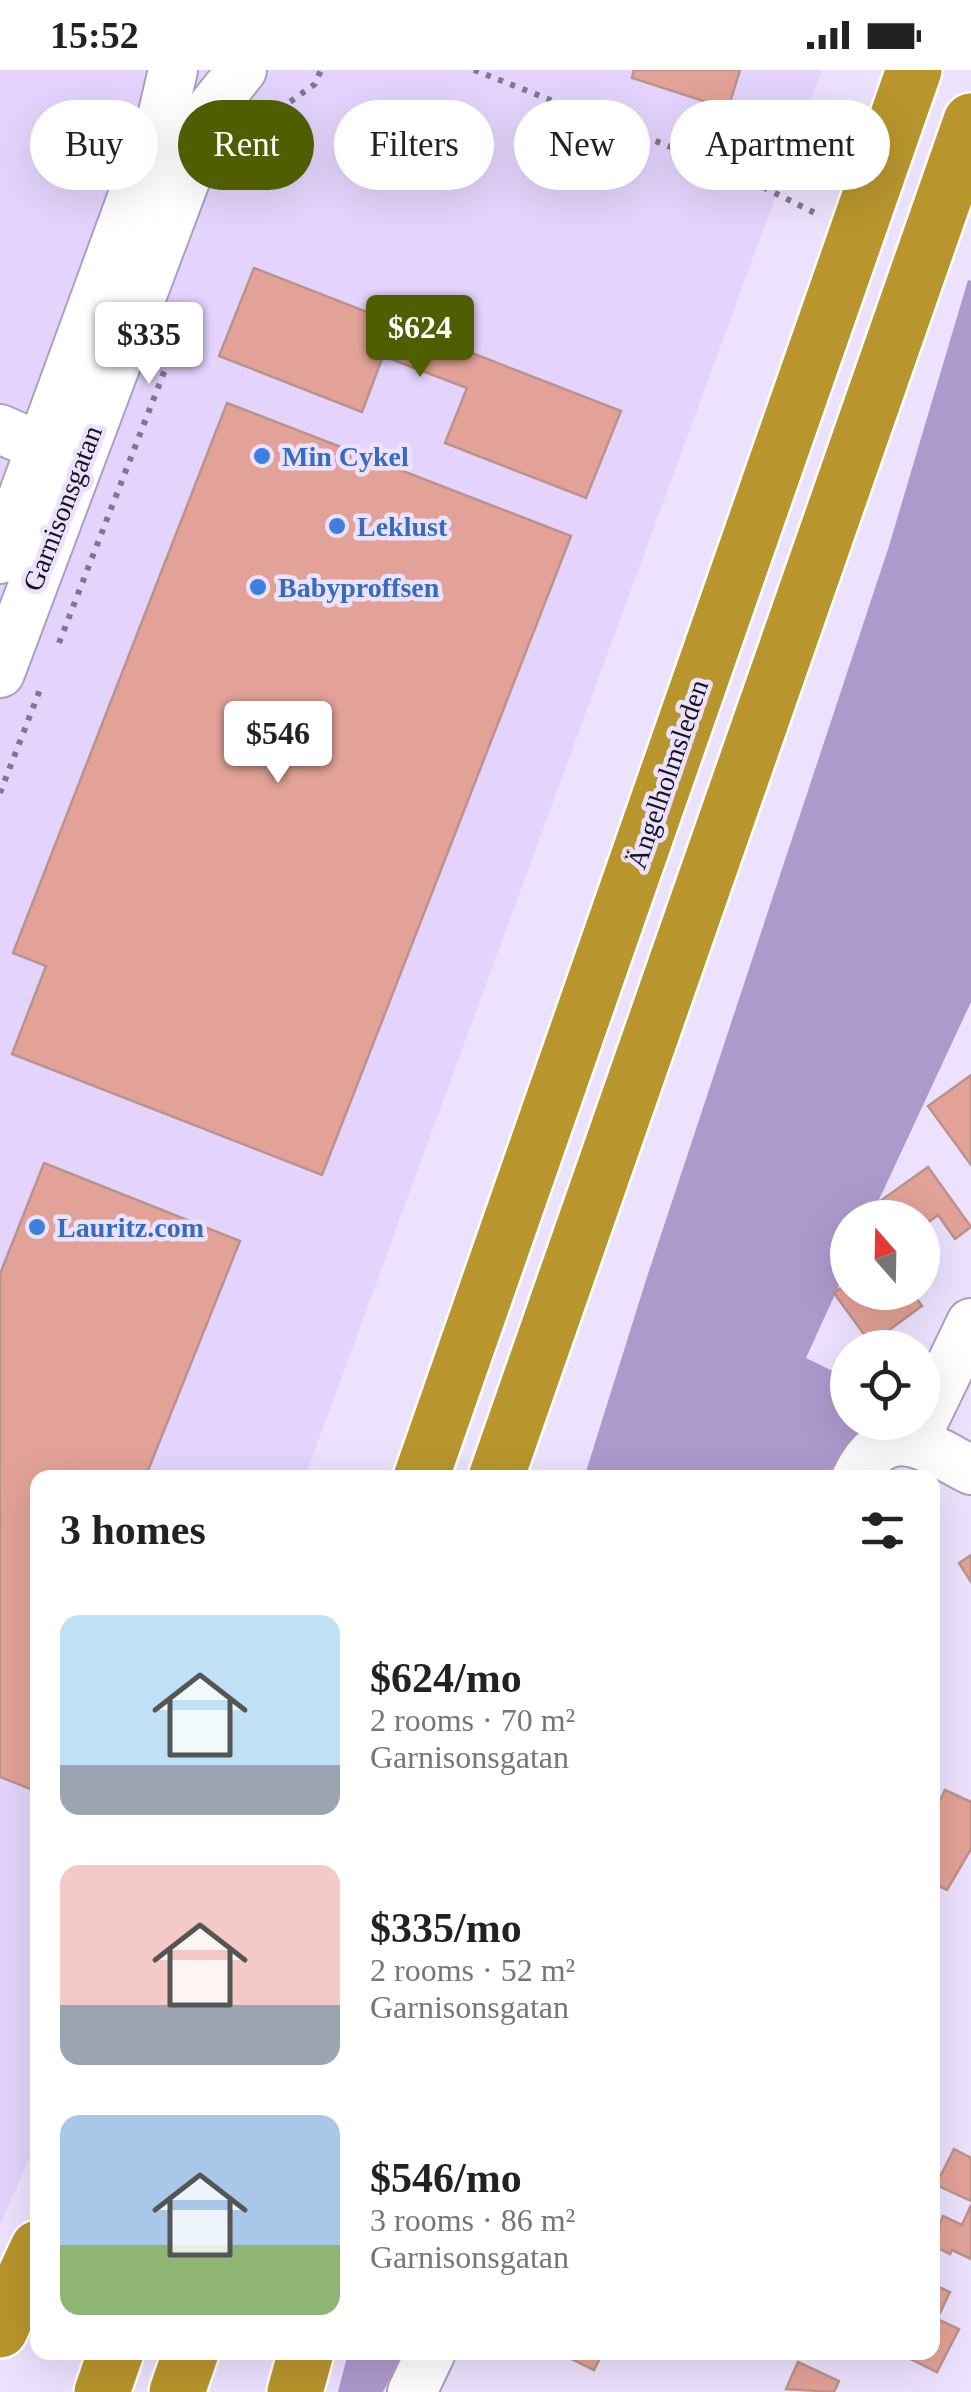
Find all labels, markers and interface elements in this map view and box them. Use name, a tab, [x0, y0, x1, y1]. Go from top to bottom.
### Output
text: 15:52	[50, 14, 139, 56]
chip: Buy	[30, 100, 158, 190]
chip: Rent	[178, 100, 314, 190]
chip: Filters	[334, 100, 494, 190]
chip: New	[514, 100, 650, 190]
chip: Apartment	[670, 100, 890, 190]
pin: $624	[361, 295, 479, 380]
pin: $335	[90, 302, 208, 387]
text: $624	[388, 309, 452, 345]
text: $335	[117, 316, 181, 352]
street label: Garnisonsgatan	[17, 421, 108, 595]
place label: Min Cykel	[282, 441, 409, 472]
marker: Min Cykel	[251, 445, 273, 467]
place label: Leklust	[357, 511, 448, 542]
marker: Leklust	[326, 515, 348, 537]
place label: Babyproffsen	[278, 572, 440, 603]
marker: Babyproffsen	[247, 576, 269, 598]
street label: Ängelholmsleden	[621, 676, 714, 873]
pin: $546	[219, 701, 337, 786]
text: $546	[246, 715, 310, 751]
north arrow	[830, 1200, 940, 1310]
map controls	[830, 1200, 940, 1440]
place label: Lauritz.com	[57, 1212, 204, 1243]
marker: Lauritz.com	[26, 1216, 48, 1238]
button: locate	[830, 1330, 940, 1440]
icon: filters	[855, 1503, 910, 1558]
text: 3 homes	[60, 1507, 206, 1553]
icon: home	[140, 1655, 260, 1775]
text: $624/mo	[370, 1655, 522, 1701]
text: 2 rooms · 70 m²	[370, 1702, 575, 1738]
text: Garnisonsgatan	[370, 1739, 569, 1775]
icon: home	[140, 1905, 260, 2025]
text: $335/mo	[370, 1905, 522, 1951]
text: 2 rooms · 52 m²	[370, 1952, 575, 1988]
text: Garnisonsgatan	[370, 1989, 569, 2025]
icon: home	[140, 2155, 260, 2275]
text: $546/mo	[370, 2155, 522, 2201]
text: 3 rooms · 86 m²	[370, 2202, 575, 2238]
text: Garnisonsgatan	[370, 2239, 569, 2275]

